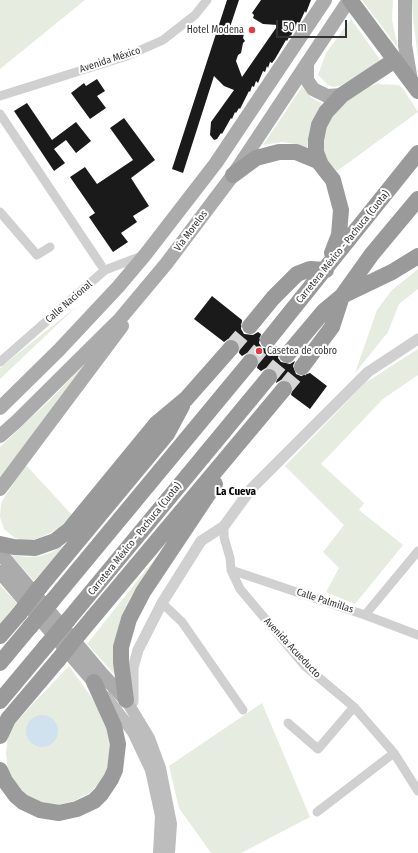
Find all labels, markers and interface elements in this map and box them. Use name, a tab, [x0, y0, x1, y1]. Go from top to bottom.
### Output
scale bar	[278, 12, 349, 38]
text: 50 m	[283, 20, 307, 34]
place label: Hotel Modena	[187, 24, 244, 36]
marker: Hotel Modena	[247, 25, 257, 35]
street label: Avenida México	[78, 45, 142, 75]
street label: Carretera México - Pachuca (Cuota)	[294, 188, 392, 306]
street label: Vía Morelos	[172, 208, 210, 254]
street label: Calle Nacional	[43, 278, 95, 326]
place label: Casetea de cobro	[267, 345, 337, 357]
marker: Casetea de cobro	[254, 346, 264, 356]
street label: Carretera México - Pachuca (Cuota)	[86, 480, 184, 598]
district label: La Cueva	[216, 485, 256, 499]
street label: Calle Palmillas	[295, 586, 355, 616]
street label: Avenida Acueducto	[261, 615, 323, 681]

